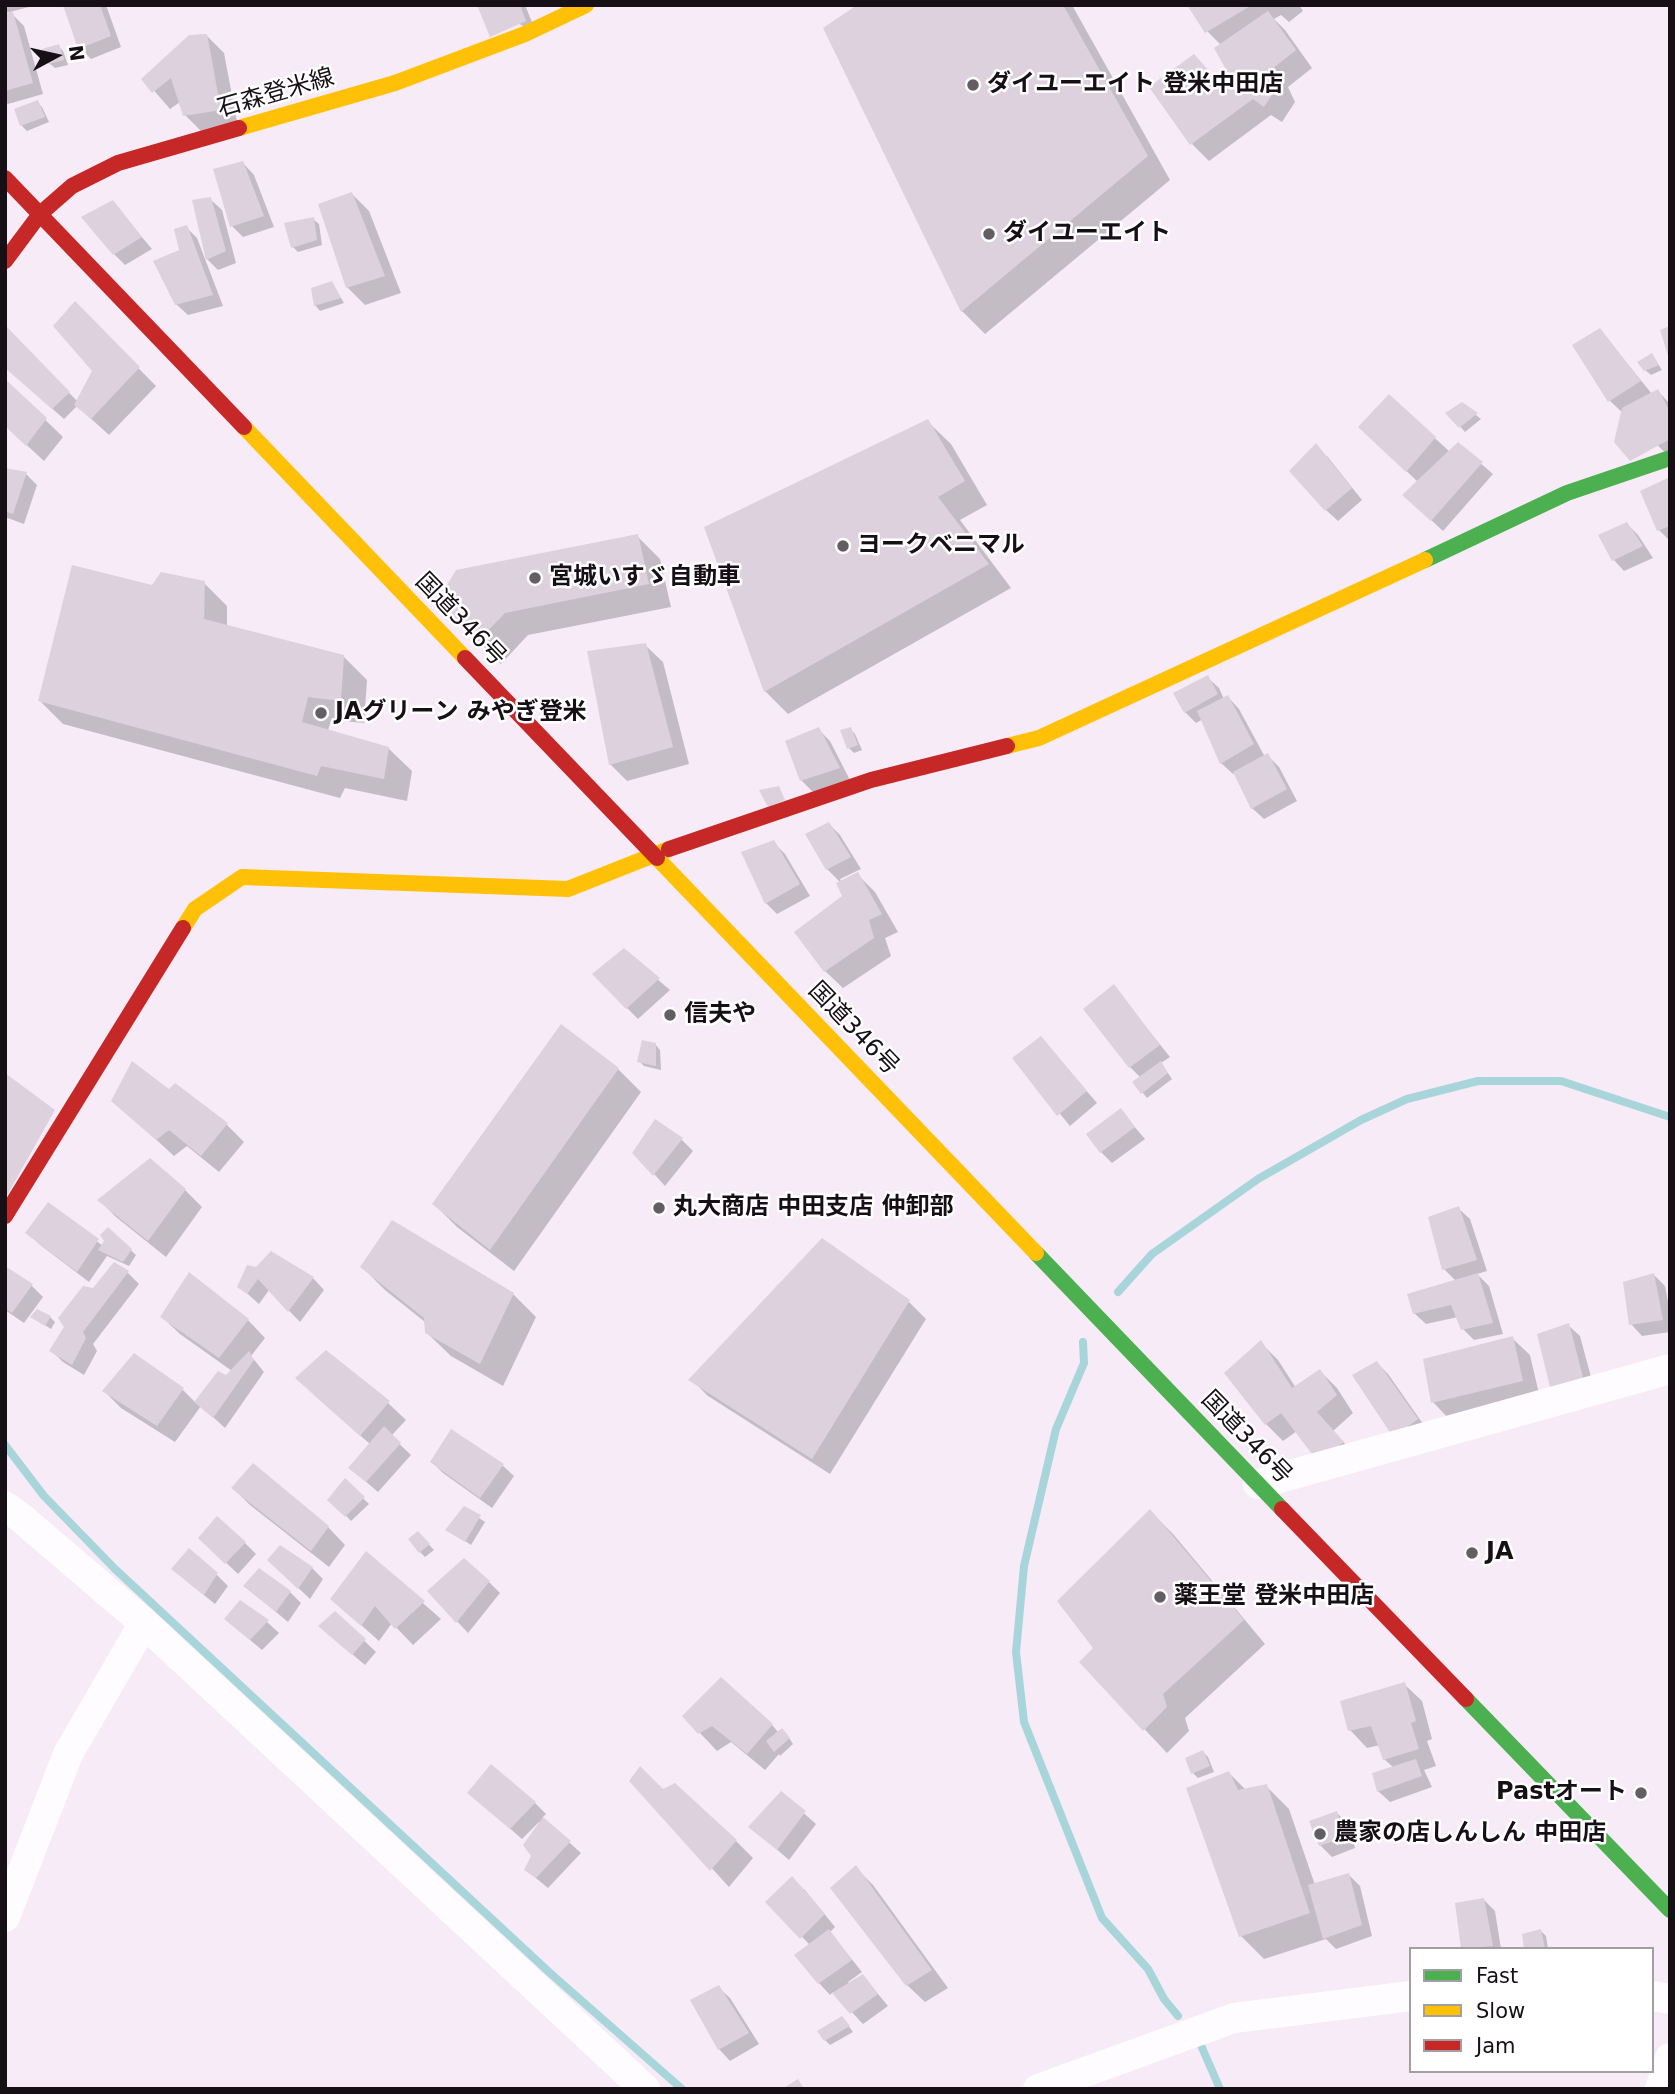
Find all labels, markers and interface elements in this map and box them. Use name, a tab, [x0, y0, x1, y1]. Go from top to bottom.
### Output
north arrow	[21, 21, 91, 91]
text: N	[65, 44, 89, 62]
street label: 石森登米線	[214, 64, 338, 124]
place label: ダイユーエイト 登米中田店	[987, 71, 1283, 99]
marker: ダイユーエイト 登米中田店	[965, 77, 981, 93]
place label: ダイユーエイト	[1003, 220, 1171, 248]
marker: ダイユーエイト	[981, 226, 997, 242]
place label: ヨークベニマル	[857, 532, 1025, 560]
marker: ヨークベニマル	[835, 538, 851, 554]
place label: 宮城いすゞ自動車	[549, 564, 741, 592]
street label: 国道346号	[409, 568, 511, 672]
marker: 宮城いすゞ自動車	[527, 570, 543, 586]
place label: JAグリーン みやぎ登米	[335, 699, 587, 727]
marker: JAグリーン みやぎ登米	[313, 705, 329, 721]
street label: 国道346号	[802, 977, 904, 1081]
place label: 信夫や	[684, 1001, 756, 1029]
marker: 信夫や	[662, 1007, 678, 1023]
place label: 丸大商店 中田支店 仲卸部	[673, 1194, 954, 1222]
marker: 丸大商店 中田支店 仲卸部	[651, 1200, 667, 1216]
street label: 国道346号	[1195, 1386, 1297, 1490]
place label: JA	[1486, 1539, 1514, 1567]
marker: JA	[1464, 1545, 1480, 1561]
place label: 薬王堂 登米中田店	[1174, 1583, 1374, 1611]
marker: 薬王堂 登米中田店	[1152, 1589, 1168, 1605]
place label: Pastオート	[1496, 1779, 1627, 1807]
marker: Pastオート	[1633, 1785, 1649, 1801]
place label: 農家の店しんしん 中田店	[1334, 1820, 1606, 1848]
marker: 農家の店しんしん 中田店	[1312, 1826, 1328, 1842]
legend	[1409, 1947, 1654, 2073]
text: Fast	[1476, 1964, 1518, 1988]
text: Slow	[1476, 1999, 1525, 2023]
text: Jam	[1476, 2034, 1516, 2058]

